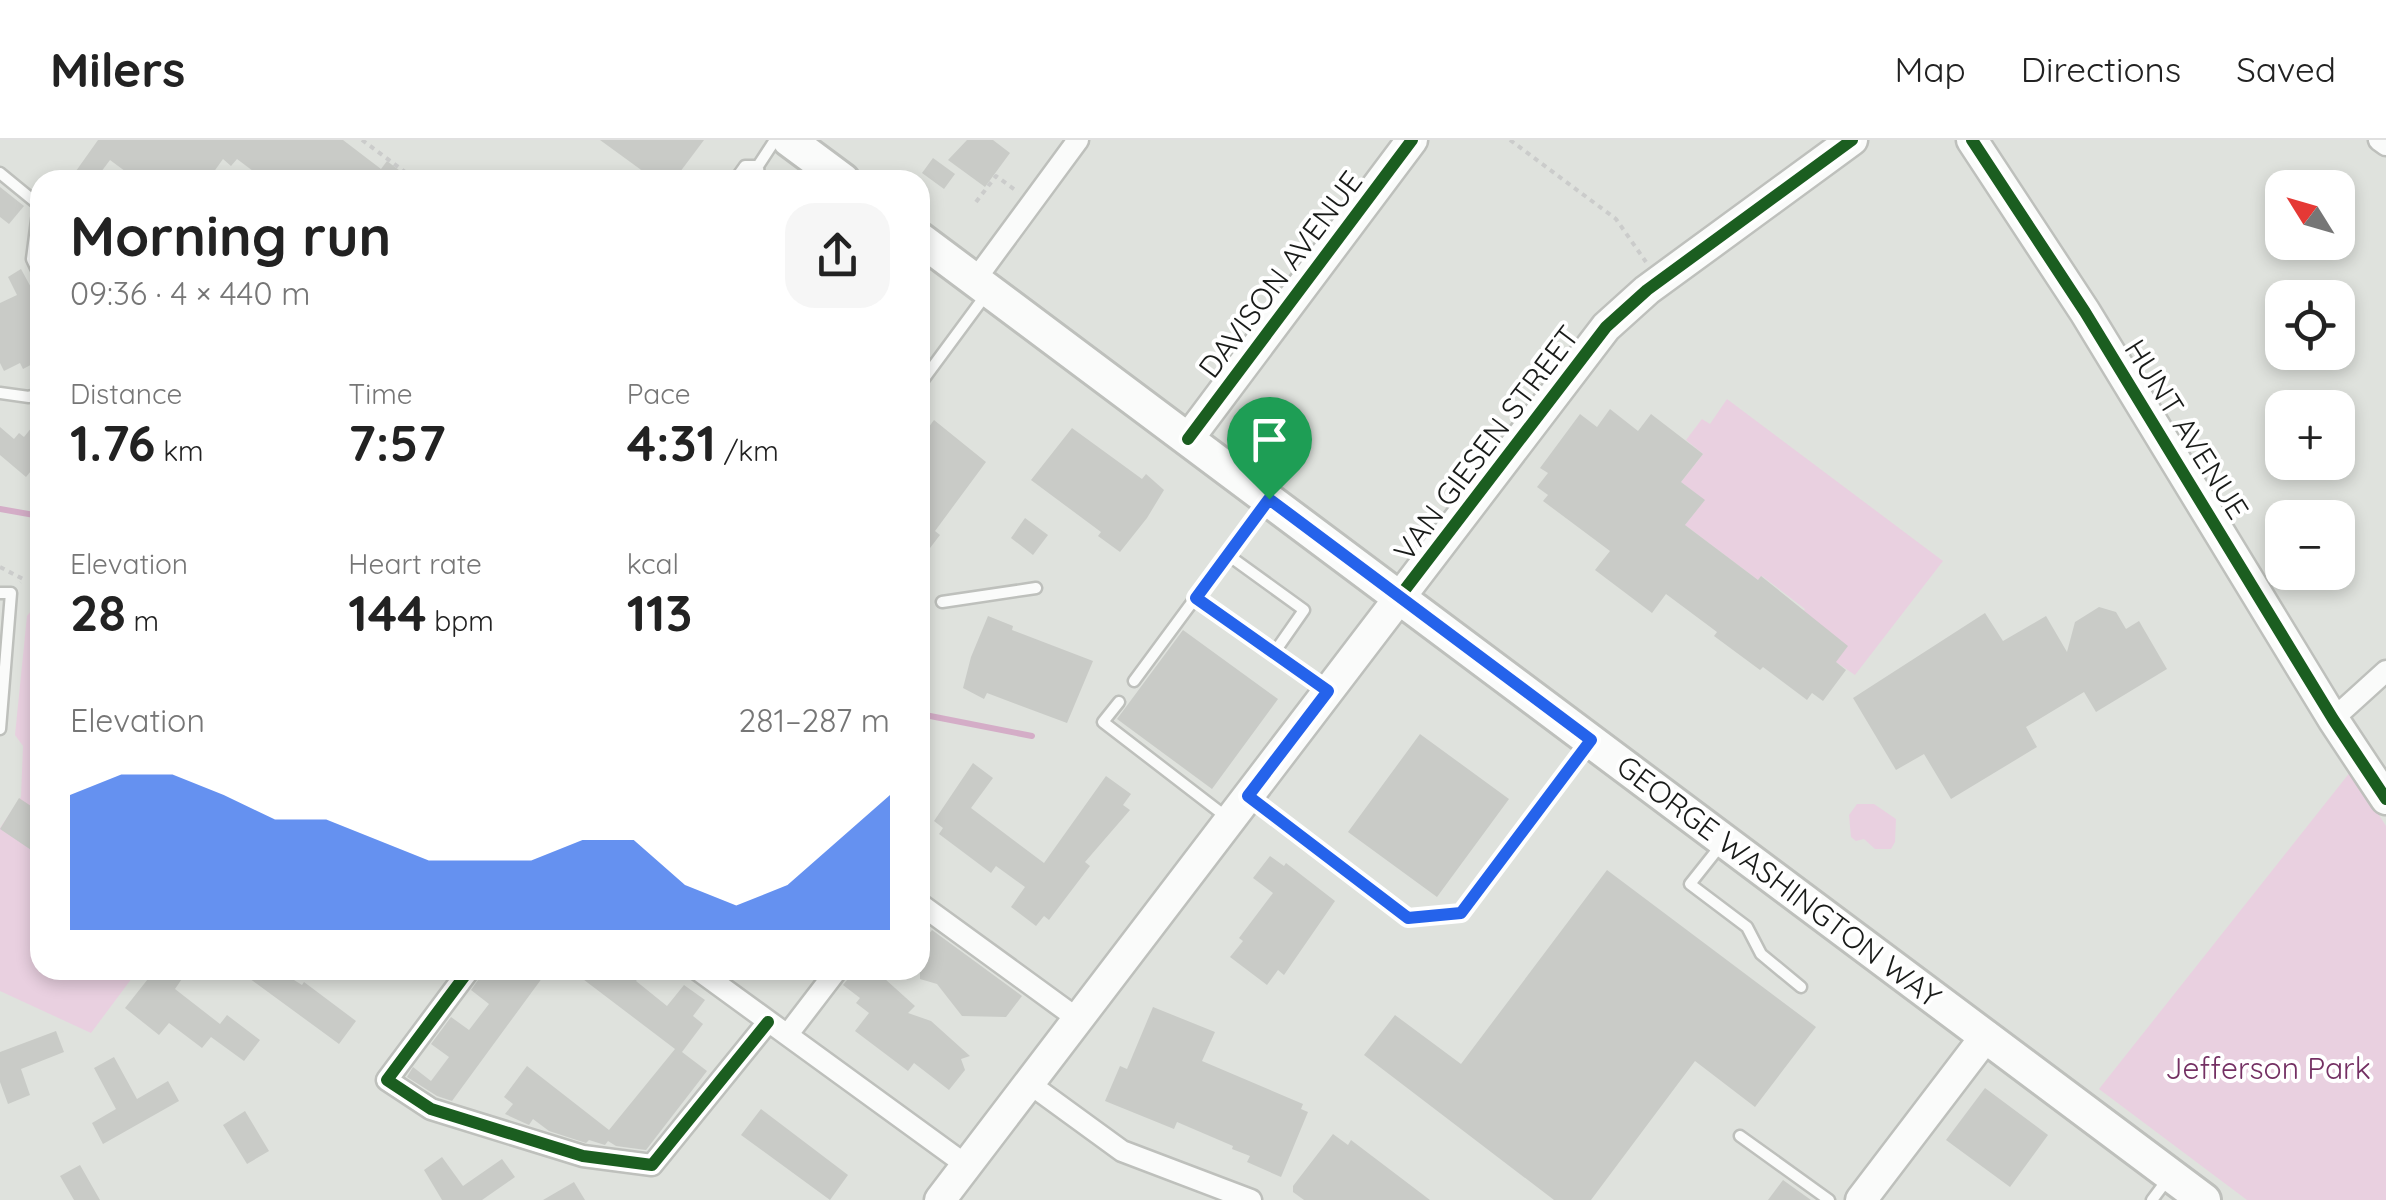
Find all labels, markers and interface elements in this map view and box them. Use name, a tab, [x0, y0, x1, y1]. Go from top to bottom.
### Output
text: Milers	[50, 39, 185, 99]
text: Map	[1894, 47, 1966, 91]
text: Directions	[2021, 47, 2181, 91]
text: Saved	[2236, 47, 2336, 91]
street label: DAVISON AVENUE	[1190, 163, 1370, 385]
north arrow	[2265, 170, 2355, 260]
map controls	[2265, 170, 2355, 590]
text: Morning run	[70, 201, 391, 270]
button: share	[785, 203, 890, 308]
text: 09:36 · 4 × 440 m	[70, 273, 310, 313]
button: locate	[2265, 280, 2355, 370]
street label: VAN GIESEN STREET	[1385, 318, 1587, 568]
street label: HUNT AVENUE	[2117, 332, 2257, 526]
text: Distance	[70, 376, 182, 411]
text: Time	[348, 376, 413, 411]
text: Pace	[627, 376, 691, 411]
button: +	[2265, 390, 2355, 480]
pin	[1227, 397, 1312, 500]
text: 1.76	[70, 411, 156, 474]
text: 7:57	[348, 411, 446, 474]
text: 4:31	[627, 411, 716, 474]
icon: arrive	[1242, 412, 1297, 467]
text: km	[156, 433, 204, 468]
text: /km	[716, 433, 779, 468]
button: −	[2265, 500, 2355, 590]
text: Elevation	[70, 546, 188, 581]
text: Heart rate	[348, 546, 482, 581]
text: kcal	[627, 546, 679, 581]
text: 28	[70, 581, 126, 644]
text: 144	[348, 581, 427, 644]
text: 113	[627, 581, 692, 644]
text: m	[126, 603, 159, 638]
text: bpm	[427, 603, 494, 638]
text: Elevation	[70, 700, 205, 740]
text: 281–287 m	[738, 700, 890, 740]
street label: GEORGE WASHINGTON WAY	[1609, 747, 1949, 1016]
park label: Jefferson Park	[2165, 1049, 2371, 1087]

